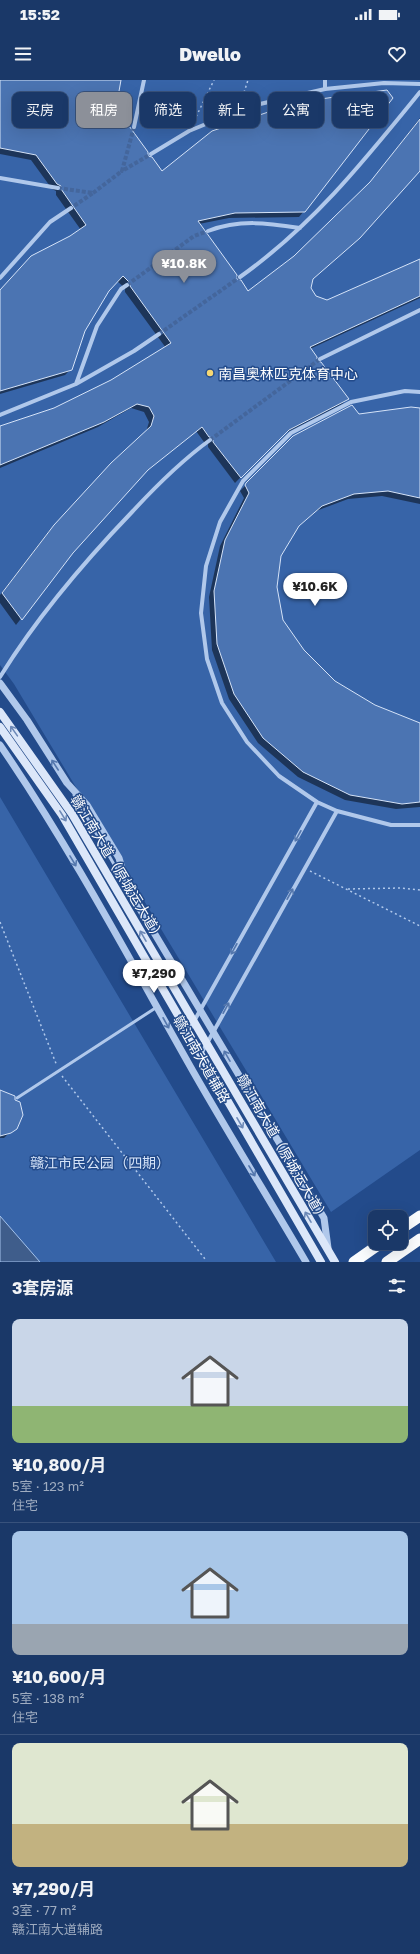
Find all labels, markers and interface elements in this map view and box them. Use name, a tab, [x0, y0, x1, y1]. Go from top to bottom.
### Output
text: 15:52	[20, 5, 60, 23]
icon: menu	[12, 43, 34, 65]
text: Dwello	[179, 43, 241, 65]
icon: heart	[386, 43, 408, 65]
chip: 买房	[12, 92, 68, 128]
chip: 租房	[76, 92, 132, 128]
chip: 筛选	[140, 92, 196, 128]
chip: 新上	[204, 92, 260, 128]
chip: 公寓	[268, 92, 324, 128]
chip: 住宅	[332, 92, 388, 128]
pin: ¥10.8K	[151, 250, 217, 284]
text: ¥10.8K	[161, 255, 207, 271]
place label: 南昌奥林匹克体育中心	[218, 365, 358, 382]
marker: 南昌奥林匹克体育中心	[205, 368, 215, 378]
pin: ¥10.6K	[282, 573, 348, 607]
text: ¥10.6K	[292, 578, 338, 594]
one-way arrow	[10, 726, 18, 737]
one-way arrow	[51, 759, 59, 771]
street label: 赣江南大道（原城运大道）	[67, 792, 169, 944]
one-way arrow	[59, 810, 67, 822]
one-way arrow	[294, 830, 302, 842]
one-way arrow	[70, 855, 78, 867]
one-way arrow	[287, 888, 294, 900]
one-way arrow	[139, 930, 147, 942]
one-way arrow	[230, 943, 238, 955]
pin: ¥7,290	[121, 960, 187, 994]
text: ¥7,290	[132, 965, 176, 981]
one-way arrow	[223, 1002, 231, 1014]
street label: 赣江南大道辅路	[170, 1012, 234, 1106]
one-way arrow	[162, 1017, 170, 1029]
one-way arrow	[223, 1050, 231, 1062]
street label: 赣江南大道（原城运大道）	[234, 1071, 332, 1225]
one-way arrow	[237, 1117, 245, 1129]
park label: 赣江市民公园（四期）	[30, 1154, 170, 1171]
one-way arrow	[249, 1165, 257, 1177]
map controls	[368, 1210, 408, 1250]
button: locate	[368, 1210, 408, 1250]
one-way arrow	[304, 1211, 312, 1223]
icon: filters	[386, 1275, 408, 1297]
text: 3套房源	[12, 1277, 73, 1298]
icon: home	[174, 1345, 246, 1417]
text: ¥10,800/月	[12, 1454, 107, 1475]
text: 5室 · 123 m²	[12, 1478, 84, 1494]
text: 住宅	[12, 1497, 38, 1513]
icon: home	[174, 1557, 246, 1629]
text: ¥10,600/月	[12, 1666, 107, 1687]
text: 5室 · 138 m²	[12, 1690, 84, 1706]
text: 住宅	[12, 1709, 38, 1725]
icon: home	[174, 1769, 246, 1841]
text: ¥7,290/月	[12, 1878, 95, 1899]
text: 3室 · 77 m²	[12, 1902, 76, 1918]
text: 赣江南大道辅路	[12, 1921, 103, 1937]

